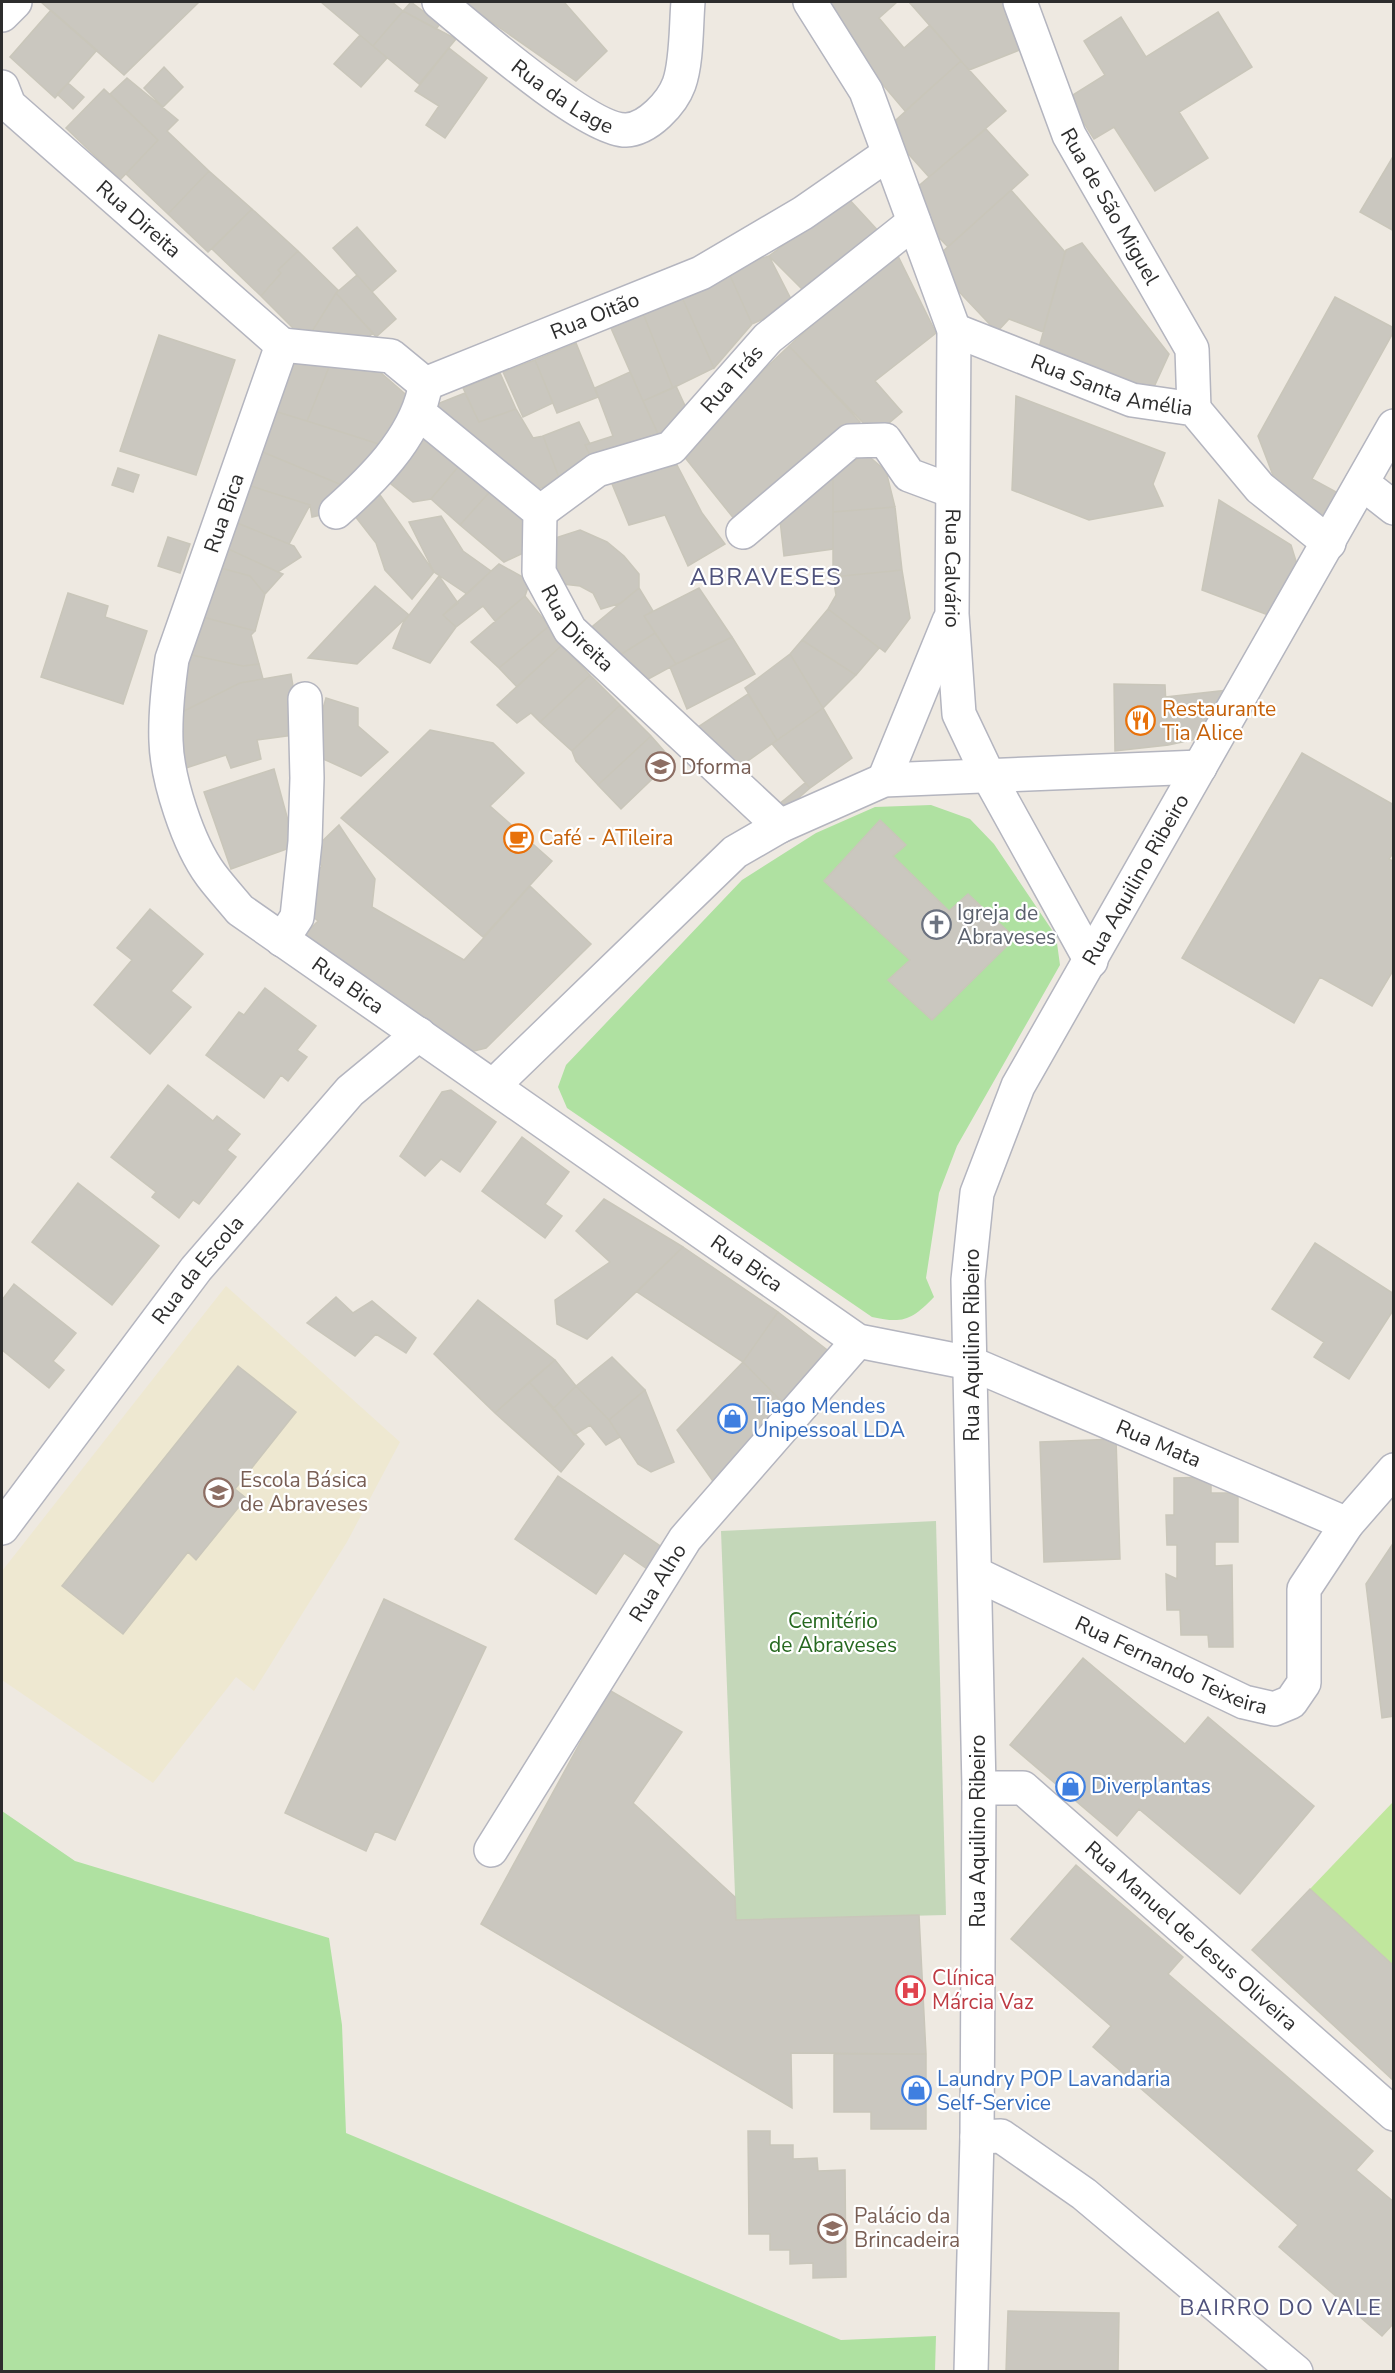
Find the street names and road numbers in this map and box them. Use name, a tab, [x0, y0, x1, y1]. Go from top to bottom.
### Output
street label: Rua da Lage	[506, 53, 618, 140]
street label: Rua de São Miguel	[1054, 123, 1167, 291]
street label: Rua Direita	[90, 174, 187, 264]
street label: Rua Oitão	[546, 285, 643, 346]
street label: Rua Trás	[694, 339, 770, 419]
street label: Rua Santa Amélia	[1027, 348, 1195, 423]
street label: Rua Bica	[197, 470, 251, 556]
street label: Rua Calvário	[938, 508, 967, 629]
street label: Rua Direita	[534, 580, 620, 678]
street label: Rua Aquilino Ribeiro	[1076, 789, 1196, 970]
street label: Rua Bica	[306, 950, 390, 1020]
street label: Rua da Escola	[145, 1210, 250, 1330]
street label: Rua Bica	[705, 1228, 788, 1298]
street label: Rua Aquilino Ribeiro	[958, 1249, 986, 1441]
street label: Rua Mata	[1112, 1413, 1205, 1474]
street label: Rua Alho	[623, 1538, 693, 1627]
street label: Rua Fernando Teixeira	[1071, 1609, 1270, 1721]
street label: Rua Aquilino Ribeiro	[964, 1735, 992, 1927]
street label: Rua Manuel de Jesus Oliveira	[1079, 1835, 1304, 2037]

